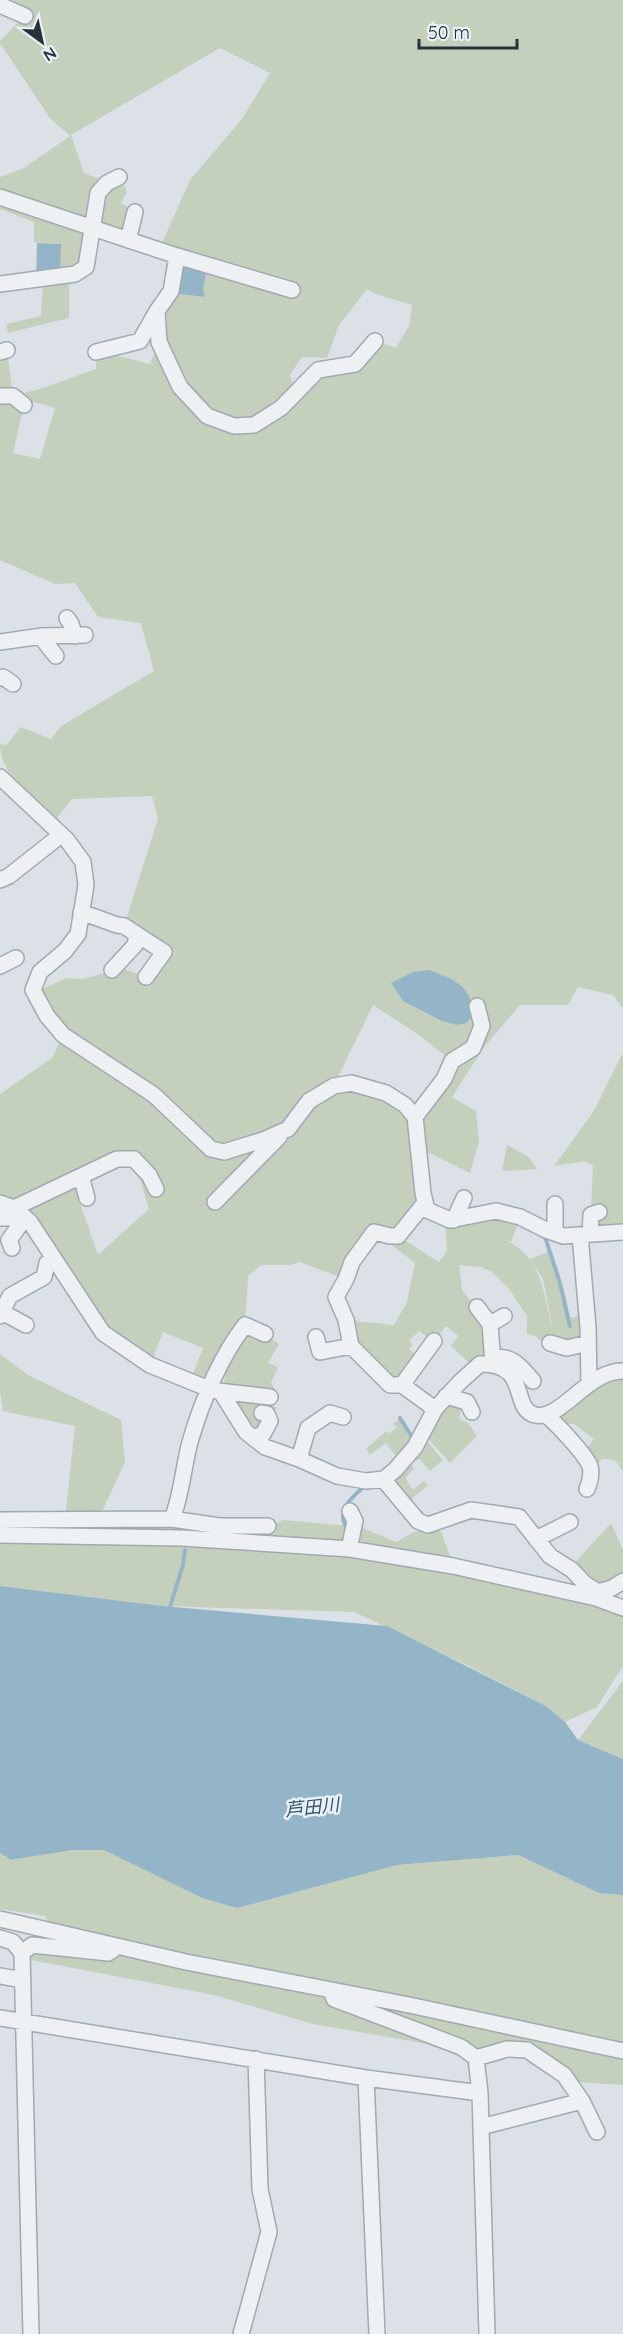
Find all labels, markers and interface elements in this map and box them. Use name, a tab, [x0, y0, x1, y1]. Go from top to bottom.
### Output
north arrow	[12, 12, 72, 72]
scale bar	[419, 12, 516, 50]
text: 50 m	[428, 21, 470, 44]
text: N	[40, 43, 61, 66]
water label: 芦田川	[284, 1793, 342, 1821]

